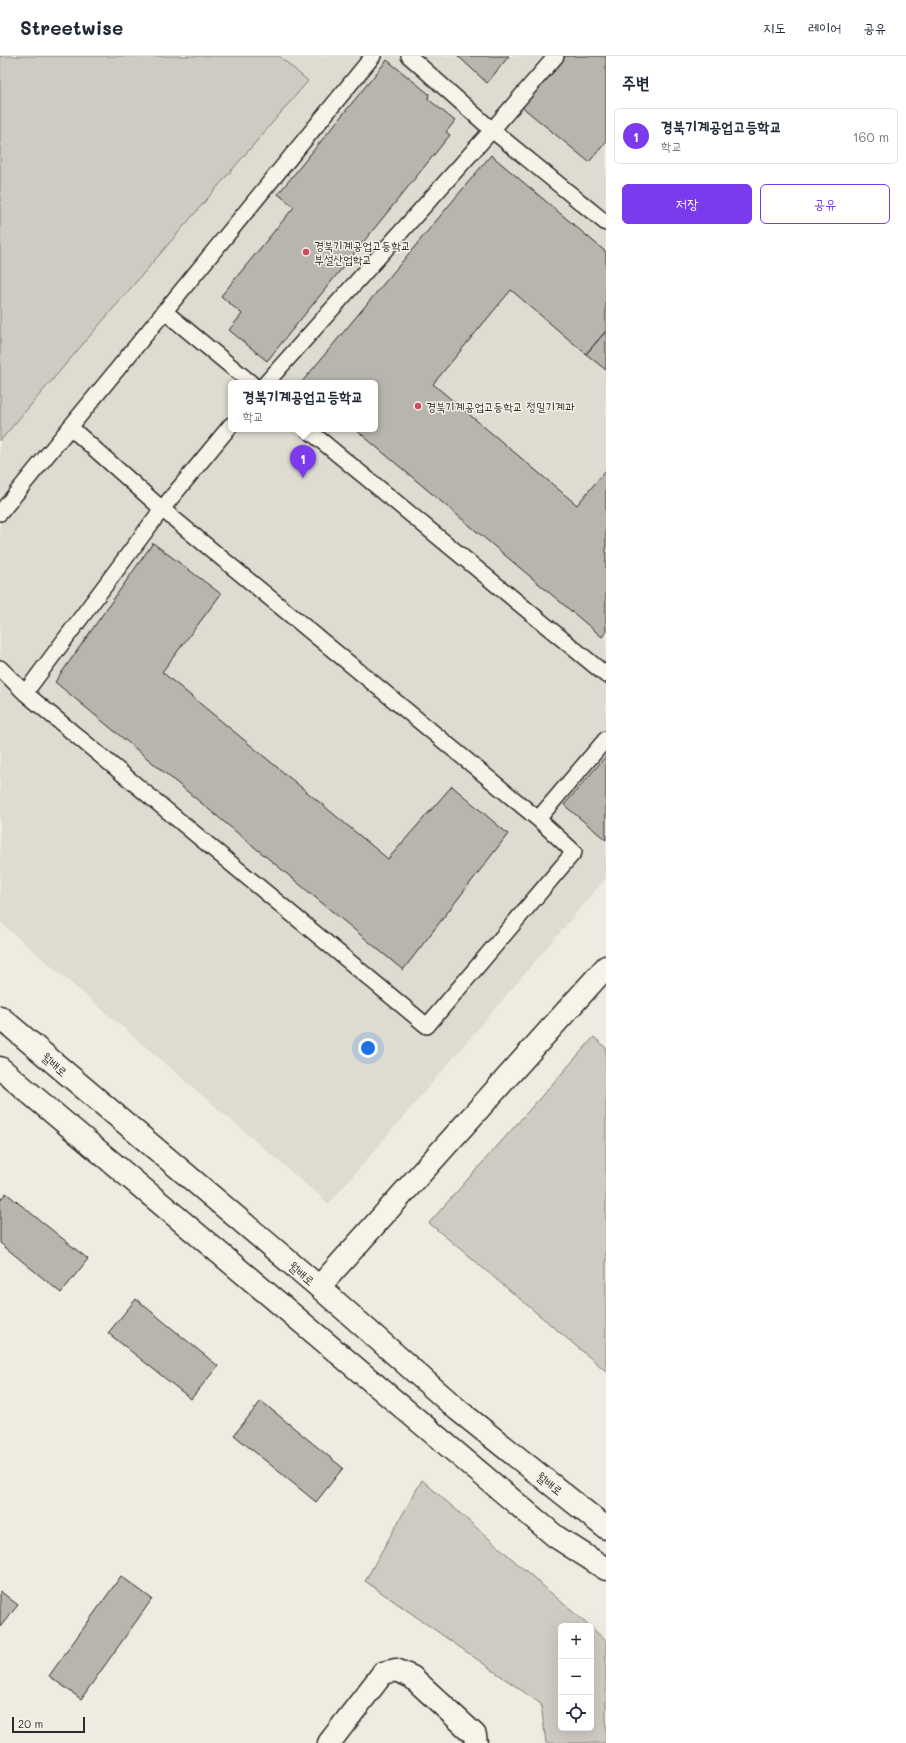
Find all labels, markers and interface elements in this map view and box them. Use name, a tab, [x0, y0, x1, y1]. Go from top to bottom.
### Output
text: Streetwise	[20, 15, 123, 40]
text: 지도	[763, 18, 786, 37]
text: 레이어	[808, 18, 841, 37]
text: 공유	[863, 18, 886, 37]
text: 주변	[622, 71, 649, 93]
text: 경북기계공업고등학교	[661, 116, 782, 136]
text: 1	[633, 128, 639, 145]
text: 160 m	[853, 128, 889, 145]
text: 학교	[661, 137, 682, 154]
button: 저장	[622, 184, 752, 224]
button: 공유	[760, 184, 890, 224]
place label: 경북기계공업고등학교 부설산업학교	[314, 237, 411, 267]
marker: 경북기계공업고등학교 부설산업학교	[301, 247, 311, 257]
popup	[228, 380, 378, 432]
text: 경북기계공업고등학교	[243, 386, 363, 406]
place label: 경북기계공업고등학교 정밀기계과	[426, 398, 575, 414]
marker: 경북기계공업고등학교 정밀기계과	[413, 401, 423, 411]
text: 학교	[243, 407, 264, 424]
pin: 1	[290, 445, 316, 478]
your location	[358, 1038, 378, 1058]
street label: 월배로	[39, 1048, 71, 1080]
street label: 월배로	[286, 1258, 318, 1288]
street label: 월배로	[534, 1468, 566, 1498]
map controls	[558, 1623, 594, 1731]
button: +	[558, 1623, 594, 1659]
button: −	[558, 1659, 594, 1695]
button: locate	[558, 1695, 594, 1731]
scale bar	[12, 1715, 85, 1734]
text: 20 m	[18, 1716, 43, 1731]

